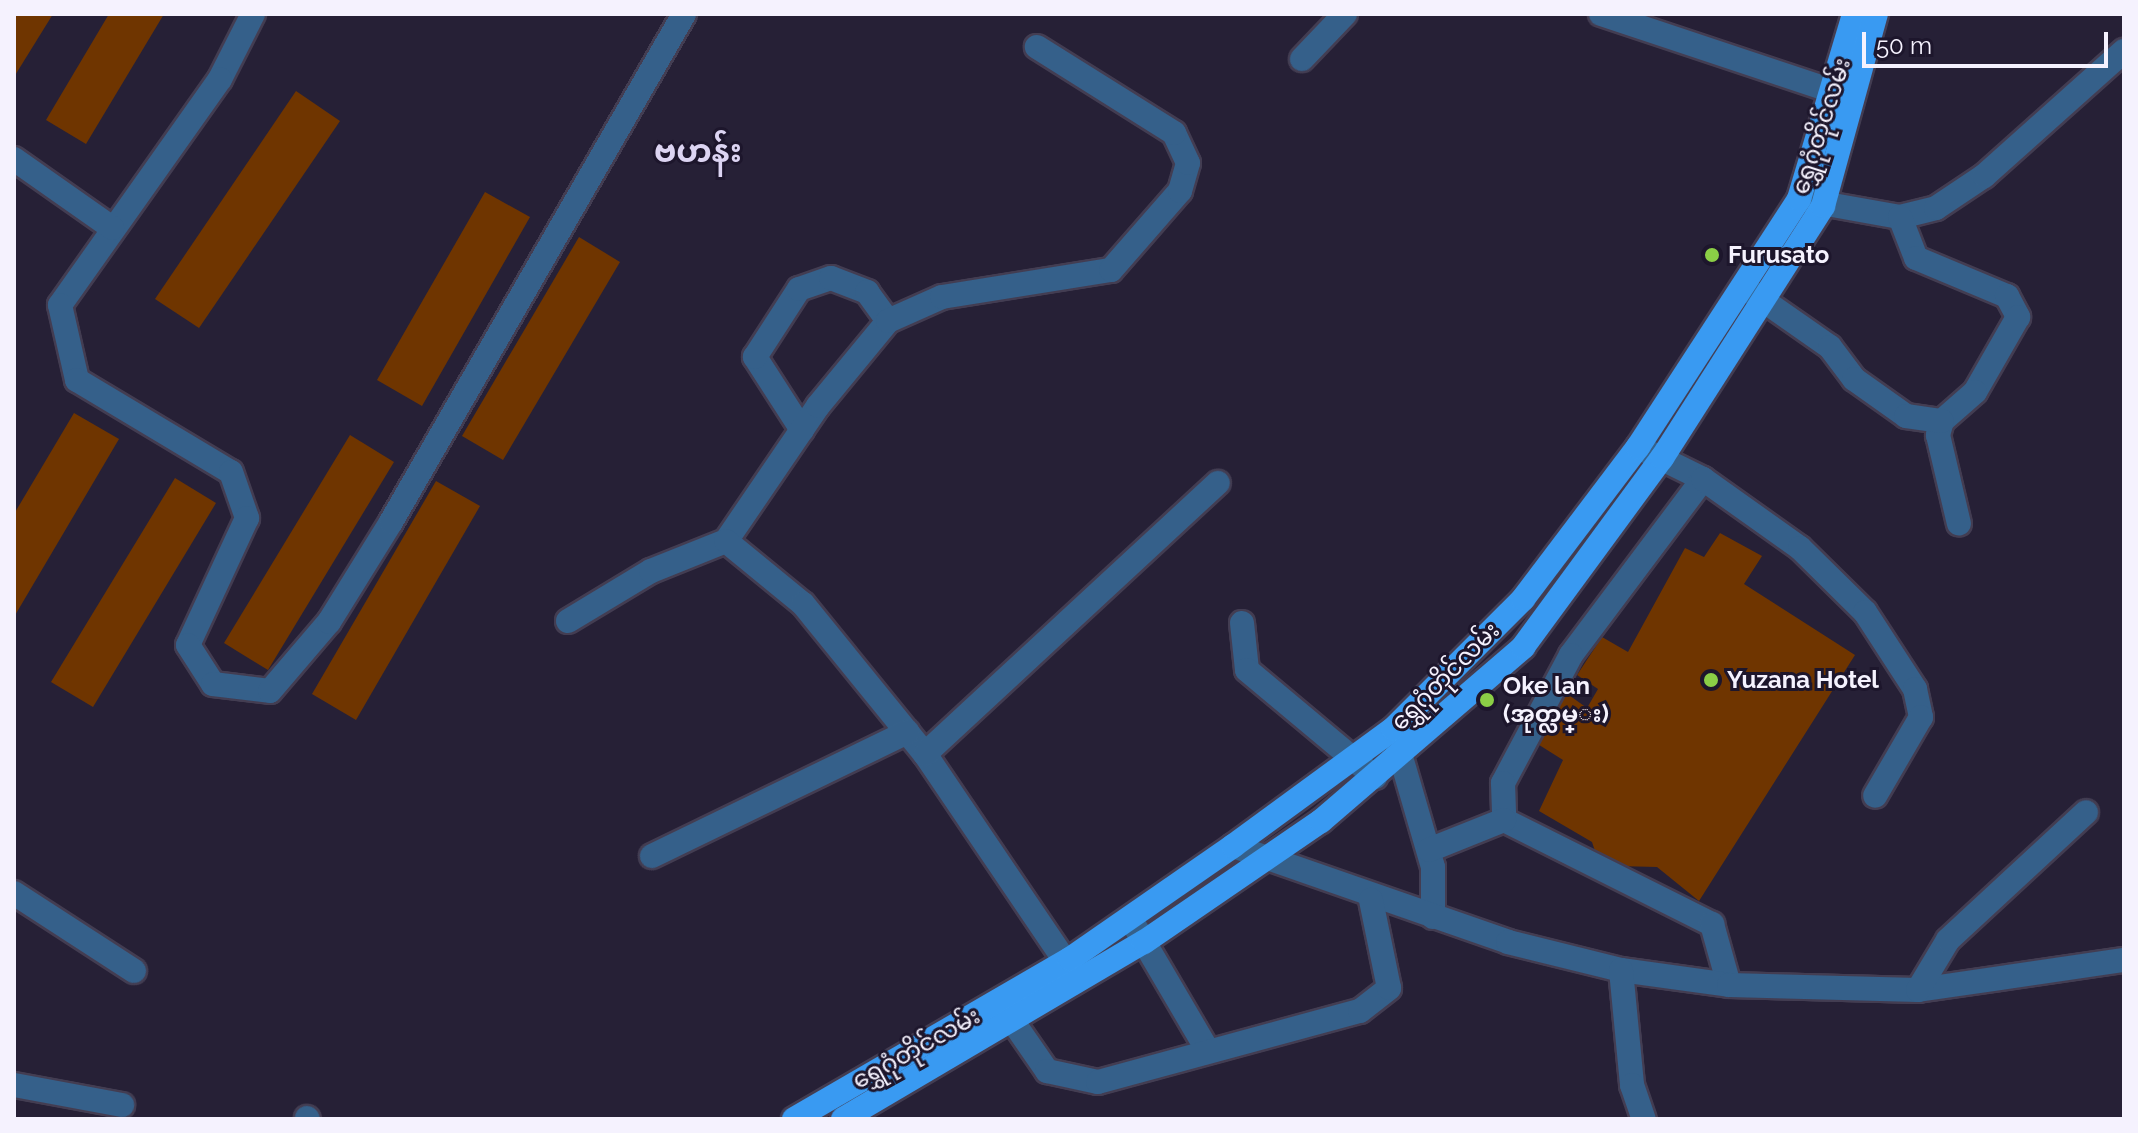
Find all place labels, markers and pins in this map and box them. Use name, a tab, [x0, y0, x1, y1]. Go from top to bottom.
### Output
place label: Furusato	[1728, 241, 1829, 269]
marker: Furusato	[1703, 246, 1721, 264]
place label: Yuzana Hotel	[1727, 666, 1879, 694]
marker: Yuzana Hotel	[1702, 671, 1720, 689]
place label: Oke lan (အုတ္လမ္း)	[1503, 672, 1609, 728]
marker: Oke lan (အုတ္လမ္း)	[1478, 691, 1496, 709]

